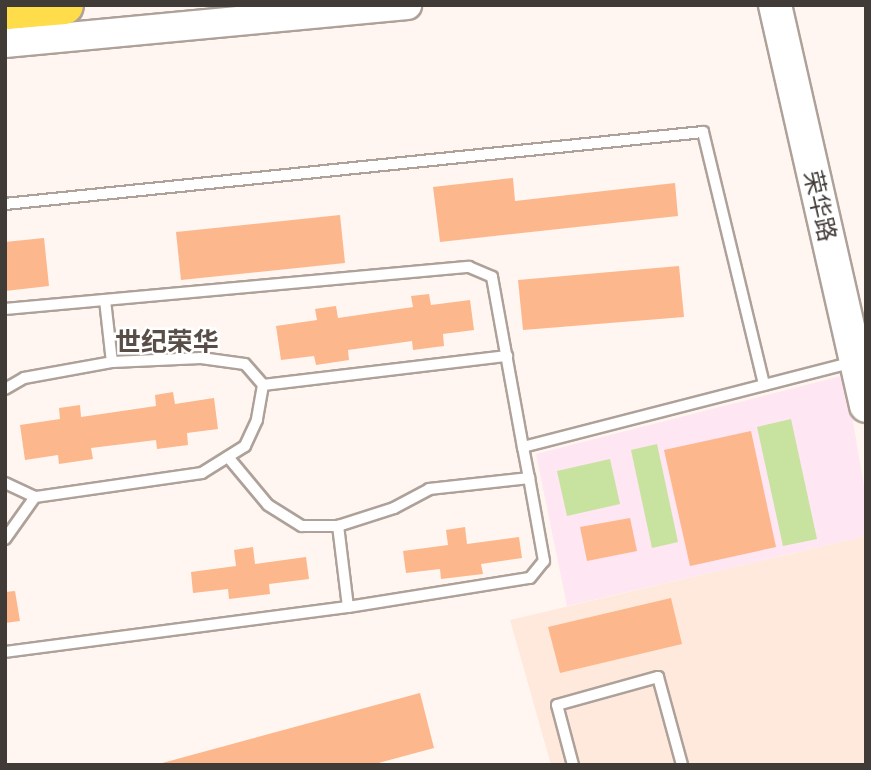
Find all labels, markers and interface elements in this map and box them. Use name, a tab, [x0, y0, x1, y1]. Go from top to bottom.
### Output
street label: 荣华路	[798, 168, 842, 244]
district label: 世纪荣华	[115, 326, 219, 358]

